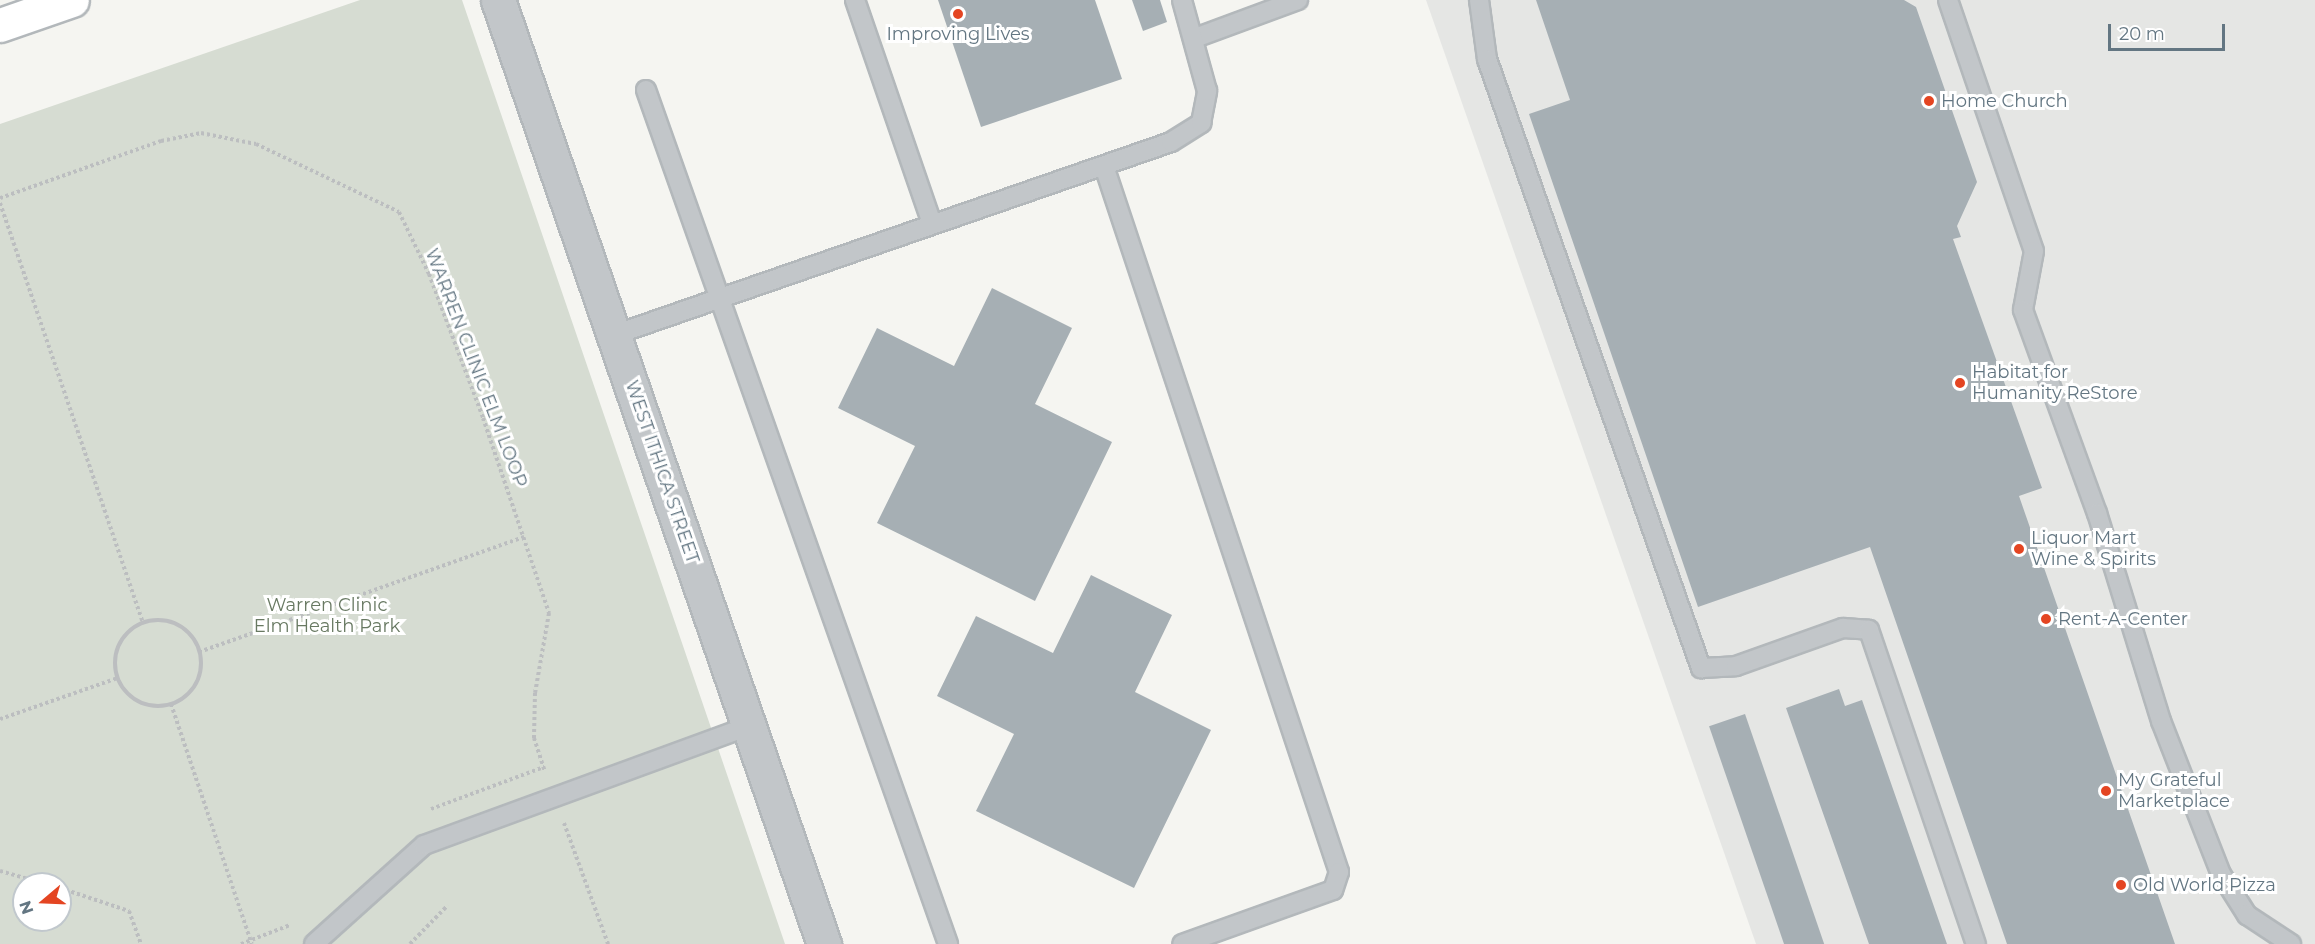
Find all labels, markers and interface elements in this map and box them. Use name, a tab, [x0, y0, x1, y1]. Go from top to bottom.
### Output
marker: Improving Lives	[951, 7, 965, 21]
scale bar	[2111, 12, 2228, 50]
place label: Improving Lives	[886, 23, 1030, 45]
text: 20 m	[2119, 23, 2165, 45]
place label: Home Church	[1941, 90, 2068, 112]
marker: Home Church	[1922, 94, 1936, 108]
street label: WARREN CLINIC ELM LOOP	[420, 246, 532, 490]
place label: Habitat for Humanity ReStore	[1972, 362, 2138, 404]
marker: Habitat for Humanity ReStore	[1953, 376, 1967, 390]
street label: WEST ITHICA STREET	[620, 378, 704, 566]
place label: Liquor Mart Wine & Spirits	[2031, 528, 2156, 570]
marker: Liquor Mart Wine & Spirits	[2012, 542, 2026, 556]
park label: Warren Clinic Elm Health Park	[254, 595, 400, 638]
place label: Rent-A-Center	[2058, 608, 2188, 630]
marker: Rent-A-Center	[2039, 612, 2053, 626]
place label: My Grateful Marketplace	[2118, 770, 2230, 812]
marker: My Grateful Marketplace	[2099, 784, 2113, 798]
north arrow	[12, 872, 72, 932]
place label: Old World Pizza	[2133, 874, 2276, 896]
marker: Old World Pizza	[2114, 878, 2128, 892]
text: N	[15, 898, 37, 917]

